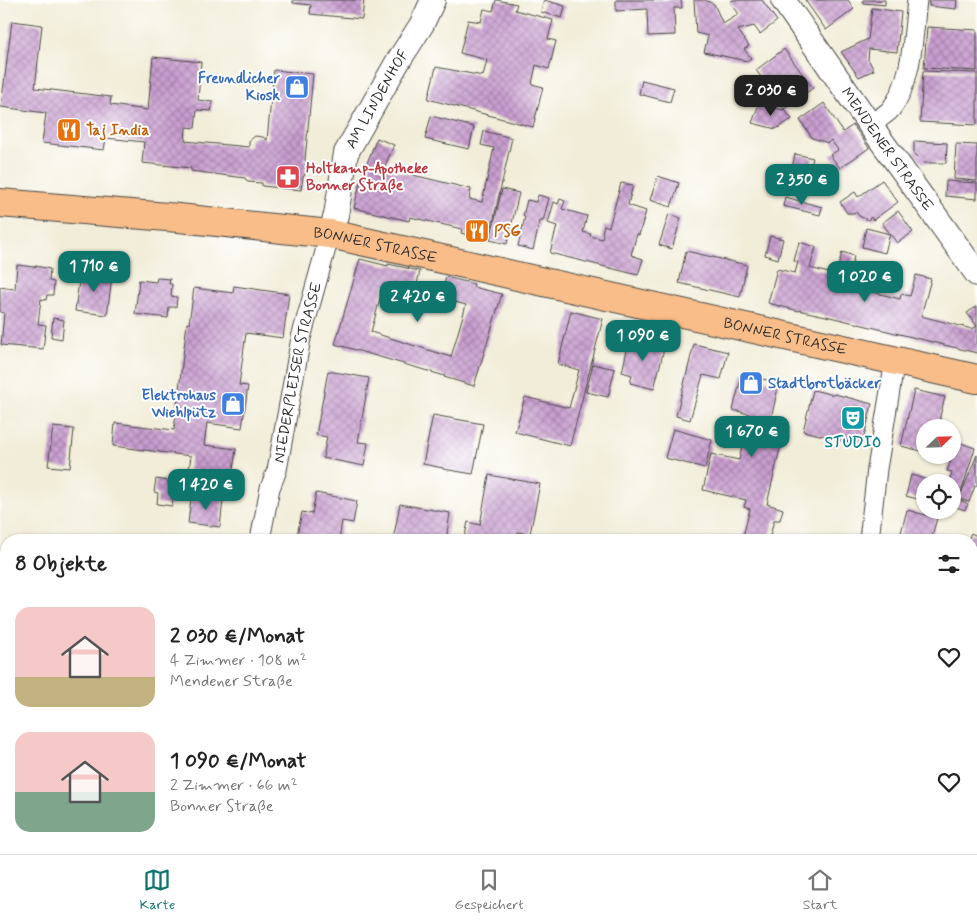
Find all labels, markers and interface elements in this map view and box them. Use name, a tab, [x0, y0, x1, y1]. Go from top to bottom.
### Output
street label: AM LINDENHOF	[342, 46, 414, 152]
place label: Freundlicher Kiosk	[198, 69, 281, 106]
shop icon: Freundlicher Kiosk	[284, 74, 310, 100]
pin: 2 030 €	[725, 74, 817, 117]
text: 2 030 €	[745, 80, 797, 101]
street label: MENDENER STRASSE	[836, 84, 938, 216]
restaurant icon: Taj India	[56, 117, 82, 143]
place label: Taj India	[86, 121, 150, 141]
place label: Holtkamp-Apotheke Bonner Straße	[306, 159, 428, 196]
pharmacy icon: Holtkamp-Apotheke Bonner Straße	[275, 164, 301, 190]
pin: 2 350 €	[756, 164, 848, 206]
text: 2 350 €	[776, 169, 828, 190]
restaurant icon: PSG	[464, 218, 490, 244]
place label: PSG	[494, 222, 522, 242]
street label: BONNER STRASSE	[312, 223, 439, 269]
pin: 1 710 €	[48, 250, 140, 293]
text: 1 710 €	[69, 256, 119, 277]
pin: 1 020 €	[819, 260, 911, 303]
text: 1 020 €	[838, 266, 892, 287]
street label: NIEDERPLEISER STRASSE	[270, 280, 327, 464]
pin: 2 420 €	[372, 280, 464, 323]
text: 2 420 €	[390, 286, 446, 307]
street label: BONNER STRASSE	[721, 313, 849, 361]
pin: 1 090 €	[597, 320, 689, 362]
text: 1 090 €	[617, 325, 669, 346]
shop icon: Stadtbrotbäcker	[738, 370, 764, 396]
place label: Stadtbrotbäcker	[768, 374, 882, 394]
place label: Elektrohaus Wiehlpütz	[141, 386, 216, 423]
shop icon: Elektrohaus Wiehlpütz	[220, 391, 246, 417]
theatre icon: STUDIO	[840, 405, 866, 431]
pin: 1 670 €	[706, 416, 798, 458]
north arrow	[916, 419, 961, 464]
map controls	[916, 419, 961, 519]
text: 1 670 €	[725, 421, 779, 442]
place label: STUDIO	[825, 433, 881, 453]
pin: 1 420 €	[160, 468, 252, 511]
text: 1 420 €	[179, 474, 233, 495]
button: locate	[916, 474, 961, 519]
text: 8 Objekte	[15, 550, 107, 578]
icon: filters	[935, 550, 963, 578]
text: 2 030 €/Monat	[170, 622, 305, 650]
icon: home	[55, 627, 115, 687]
icon: heart	[935, 643, 963, 671]
text: 4 Zimmer · 108 m²	[170, 650, 307, 671]
text: Mendener Straße	[170, 671, 293, 692]
text: 1 090 €/Monat	[170, 747, 306, 775]
icon: home	[55, 752, 115, 812]
icon: heart	[935, 768, 963, 796]
text: 2 Zimmer · 66 m²	[170, 775, 298, 796]
text: Bonner Straße	[170, 796, 274, 817]
tab: Karte	[140, 866, 175, 914]
tab: Gespeichert	[454, 866, 524, 914]
tab: Start	[803, 866, 837, 914]

